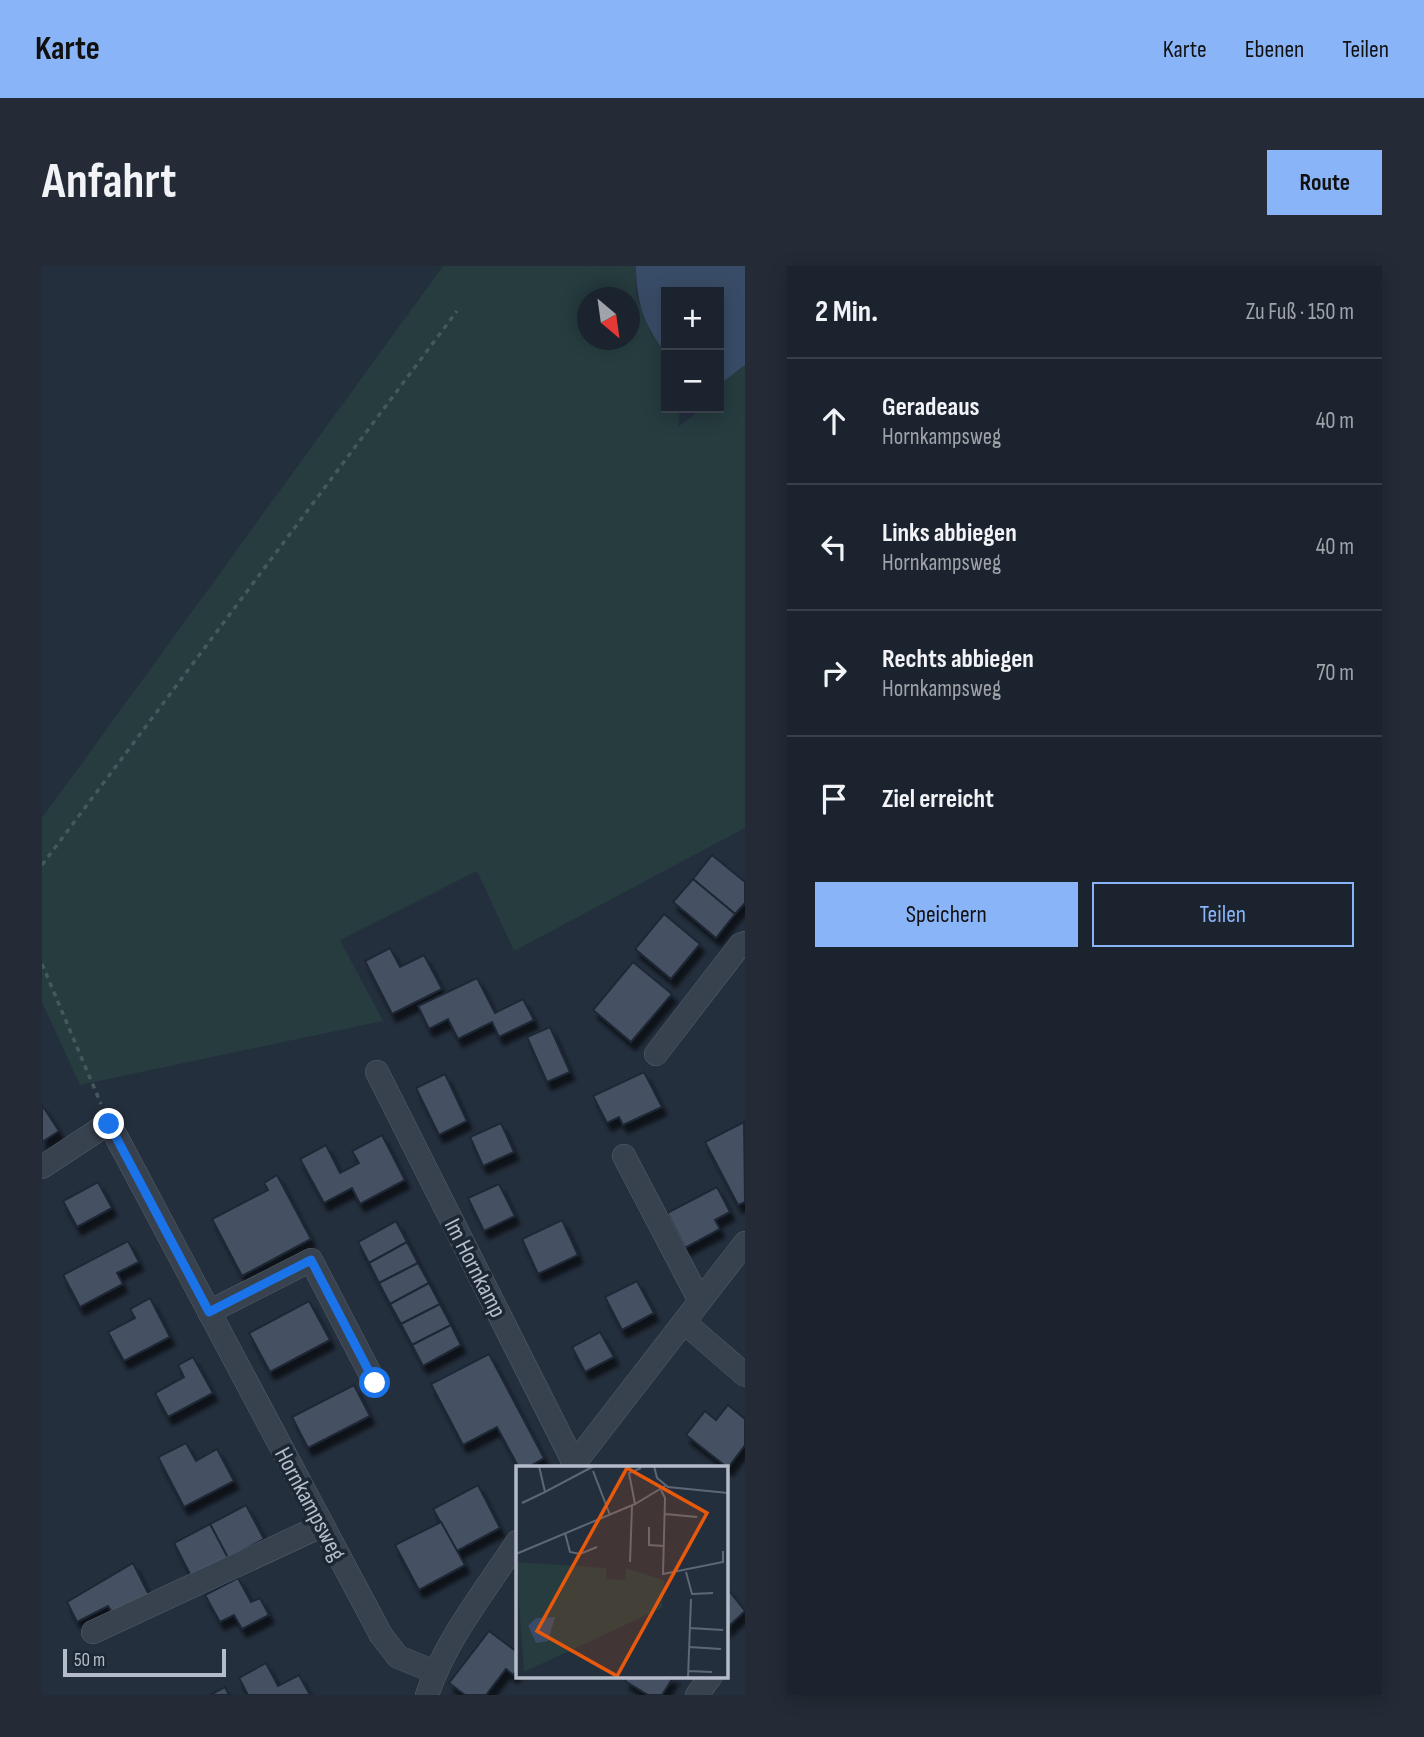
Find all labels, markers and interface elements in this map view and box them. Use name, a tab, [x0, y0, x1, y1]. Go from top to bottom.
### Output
text: Karte	[35, 29, 100, 69]
text: Karte	[1163, 35, 1207, 64]
text: Ebenen	[1245, 35, 1304, 64]
text: Teilen	[1342, 35, 1389, 64]
button: Route	[1267, 150, 1382, 215]
text: Anfahrt	[42, 153, 176, 212]
north arrow	[577, 287, 640, 350]
map controls	[661, 287, 724, 413]
button: +	[661, 287, 724, 350]
text: 2 Min.	[815, 294, 878, 330]
text: Zu Fuß · 150 m	[1246, 298, 1354, 326]
button: −	[661, 350, 724, 413]
text: Geradeaus	[882, 392, 980, 423]
icon: ahead	[815, 402, 853, 440]
text: 40 m	[1316, 407, 1354, 435]
text: Hornkampsweg	[882, 423, 1001, 451]
text: Links abbiegen	[882, 518, 1017, 549]
icon: left	[815, 528, 853, 566]
text: 40 m	[1316, 533, 1354, 561]
text: Hornkampsweg	[882, 549, 1001, 577]
text: Rechts abbiegen	[882, 644, 1034, 675]
icon: right	[815, 654, 853, 692]
text: 70 m	[1316, 659, 1354, 687]
text: Hornkampsweg	[882, 675, 1001, 703]
icon: arrive	[815, 780, 853, 818]
text: Ziel erreicht	[882, 784, 994, 815]
button: Speichern	[815, 882, 1078, 947]
button: Teilen	[1092, 882, 1354, 947]
route end	[93, 1108, 124, 1139]
street label: Im Hornkamp	[438, 1214, 512, 1322]
route start	[359, 1367, 390, 1398]
street label: Hornkampsweg	[268, 1442, 352, 1566]
inset map	[516, 1466, 727, 1678]
scale bar	[63, 1646, 226, 1678]
text: 50 m	[74, 1649, 105, 1672]

